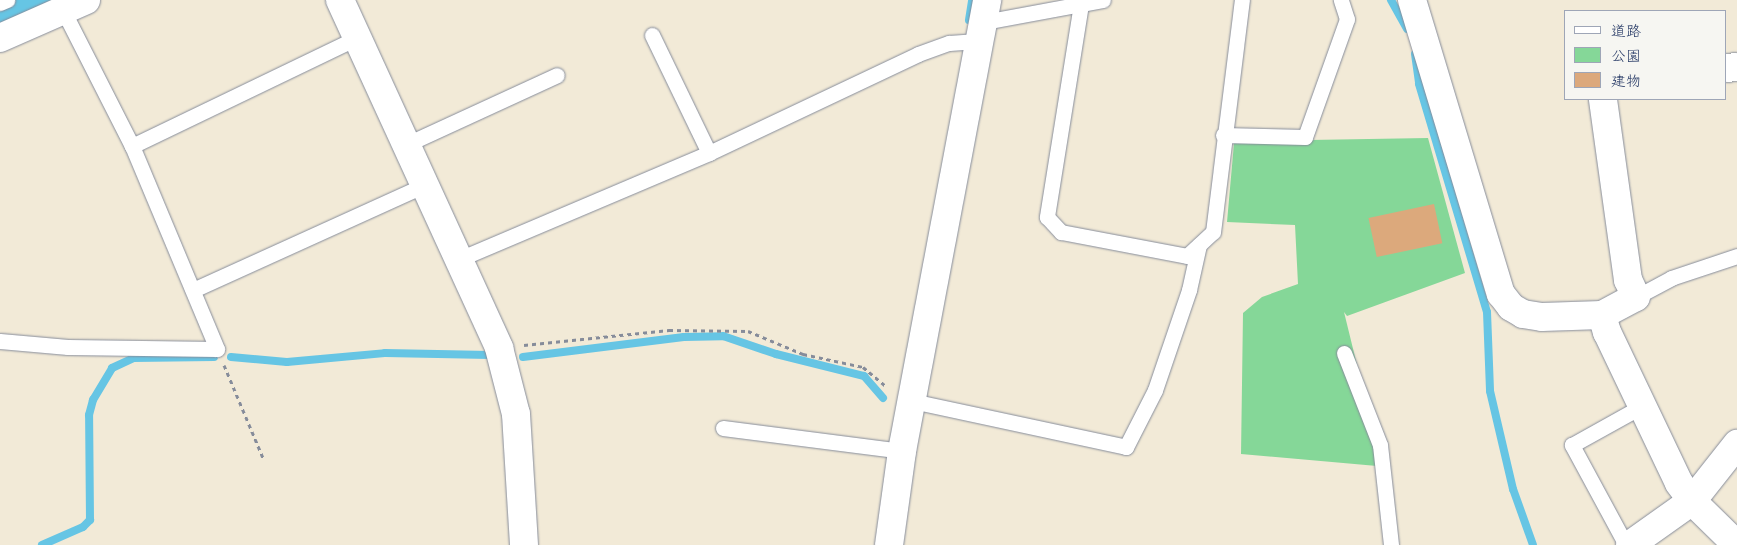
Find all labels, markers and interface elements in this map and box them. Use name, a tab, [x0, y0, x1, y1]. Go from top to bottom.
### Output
legend	[1564, 10, 1727, 100]
text: 道路	[1611, 22, 1641, 40]
text: 公園	[1611, 47, 1641, 65]
text: 建物	[1611, 72, 1641, 90]

